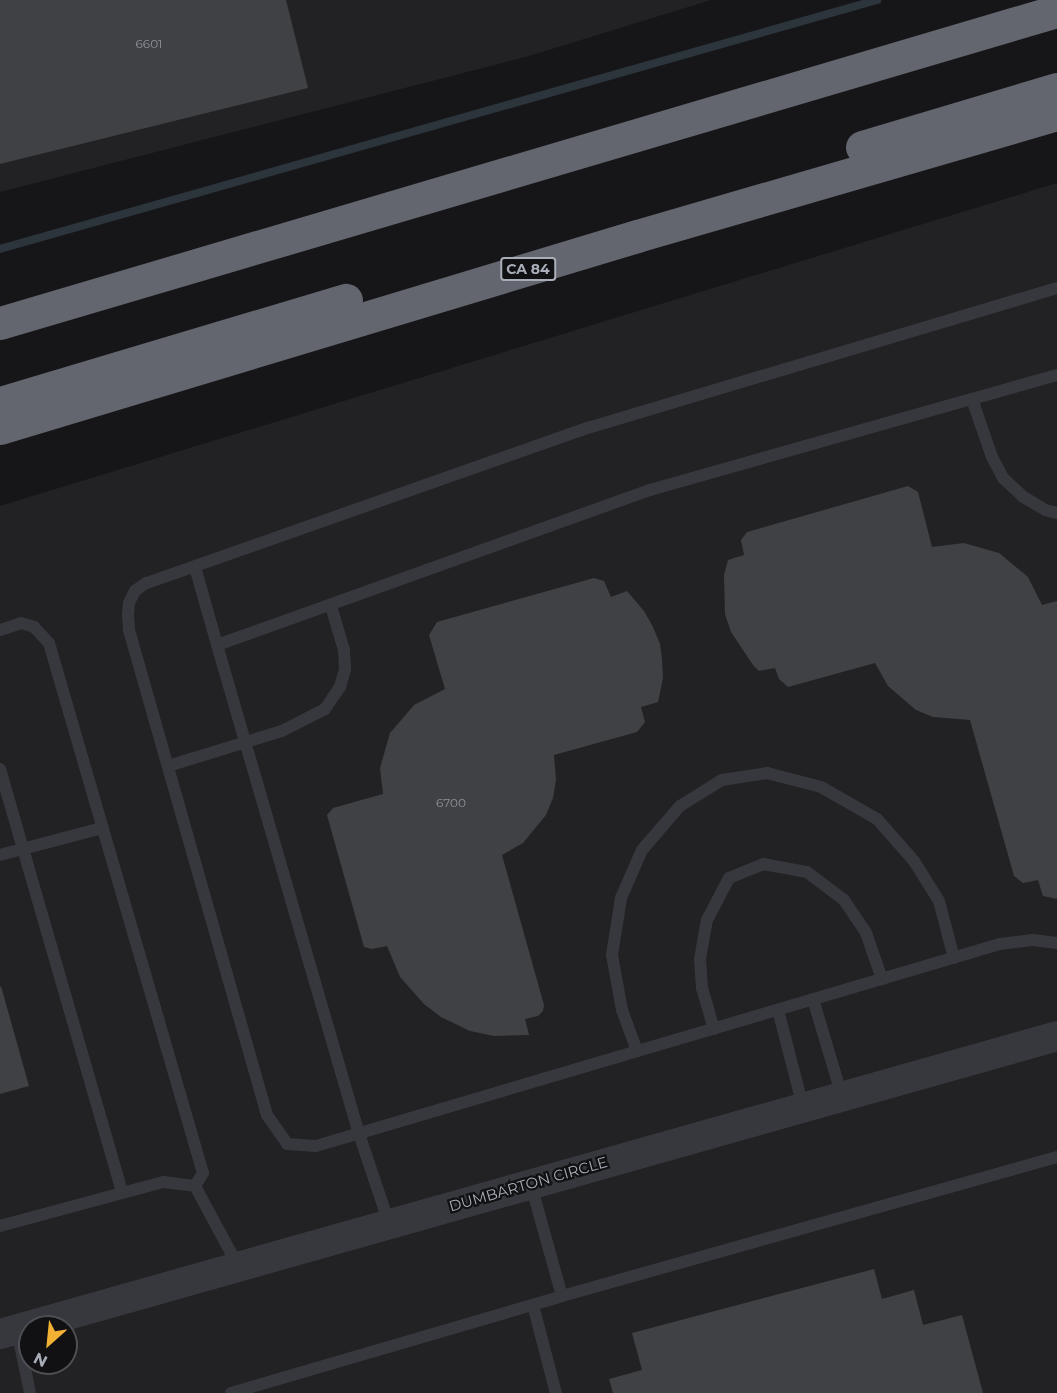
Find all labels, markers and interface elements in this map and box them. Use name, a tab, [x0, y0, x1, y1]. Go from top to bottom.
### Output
house number: 6601	[136, 37, 162, 51]
road number: CA 84	[500, 258, 556, 280]
house number: 6700	[436, 796, 466, 810]
street label: DUMBARTON CIRCLE	[447, 1153, 609, 1215]
north arrow	[18, 1315, 78, 1375]
text: N	[30, 1348, 51, 1371]

